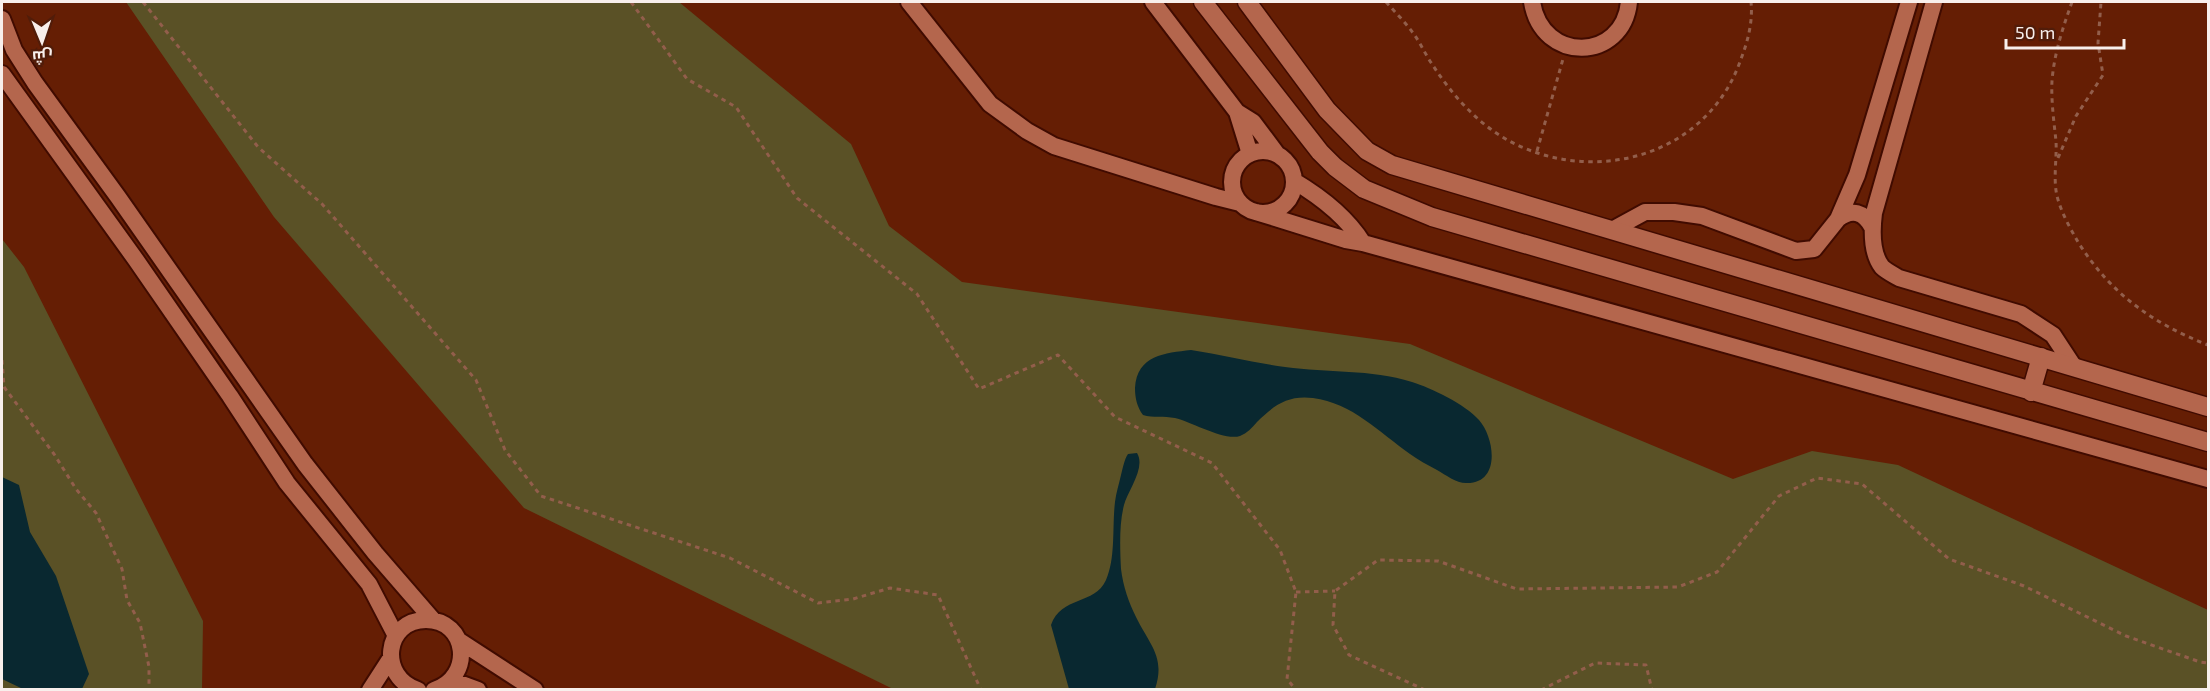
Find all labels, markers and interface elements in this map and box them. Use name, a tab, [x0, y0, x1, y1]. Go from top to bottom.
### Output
north arrow	[12, 12, 72, 72]
scale bar	[2006, 12, 2124, 50]
text: 50 m	[2015, 21, 2055, 43]
text: ش	[32, 47, 53, 67]

